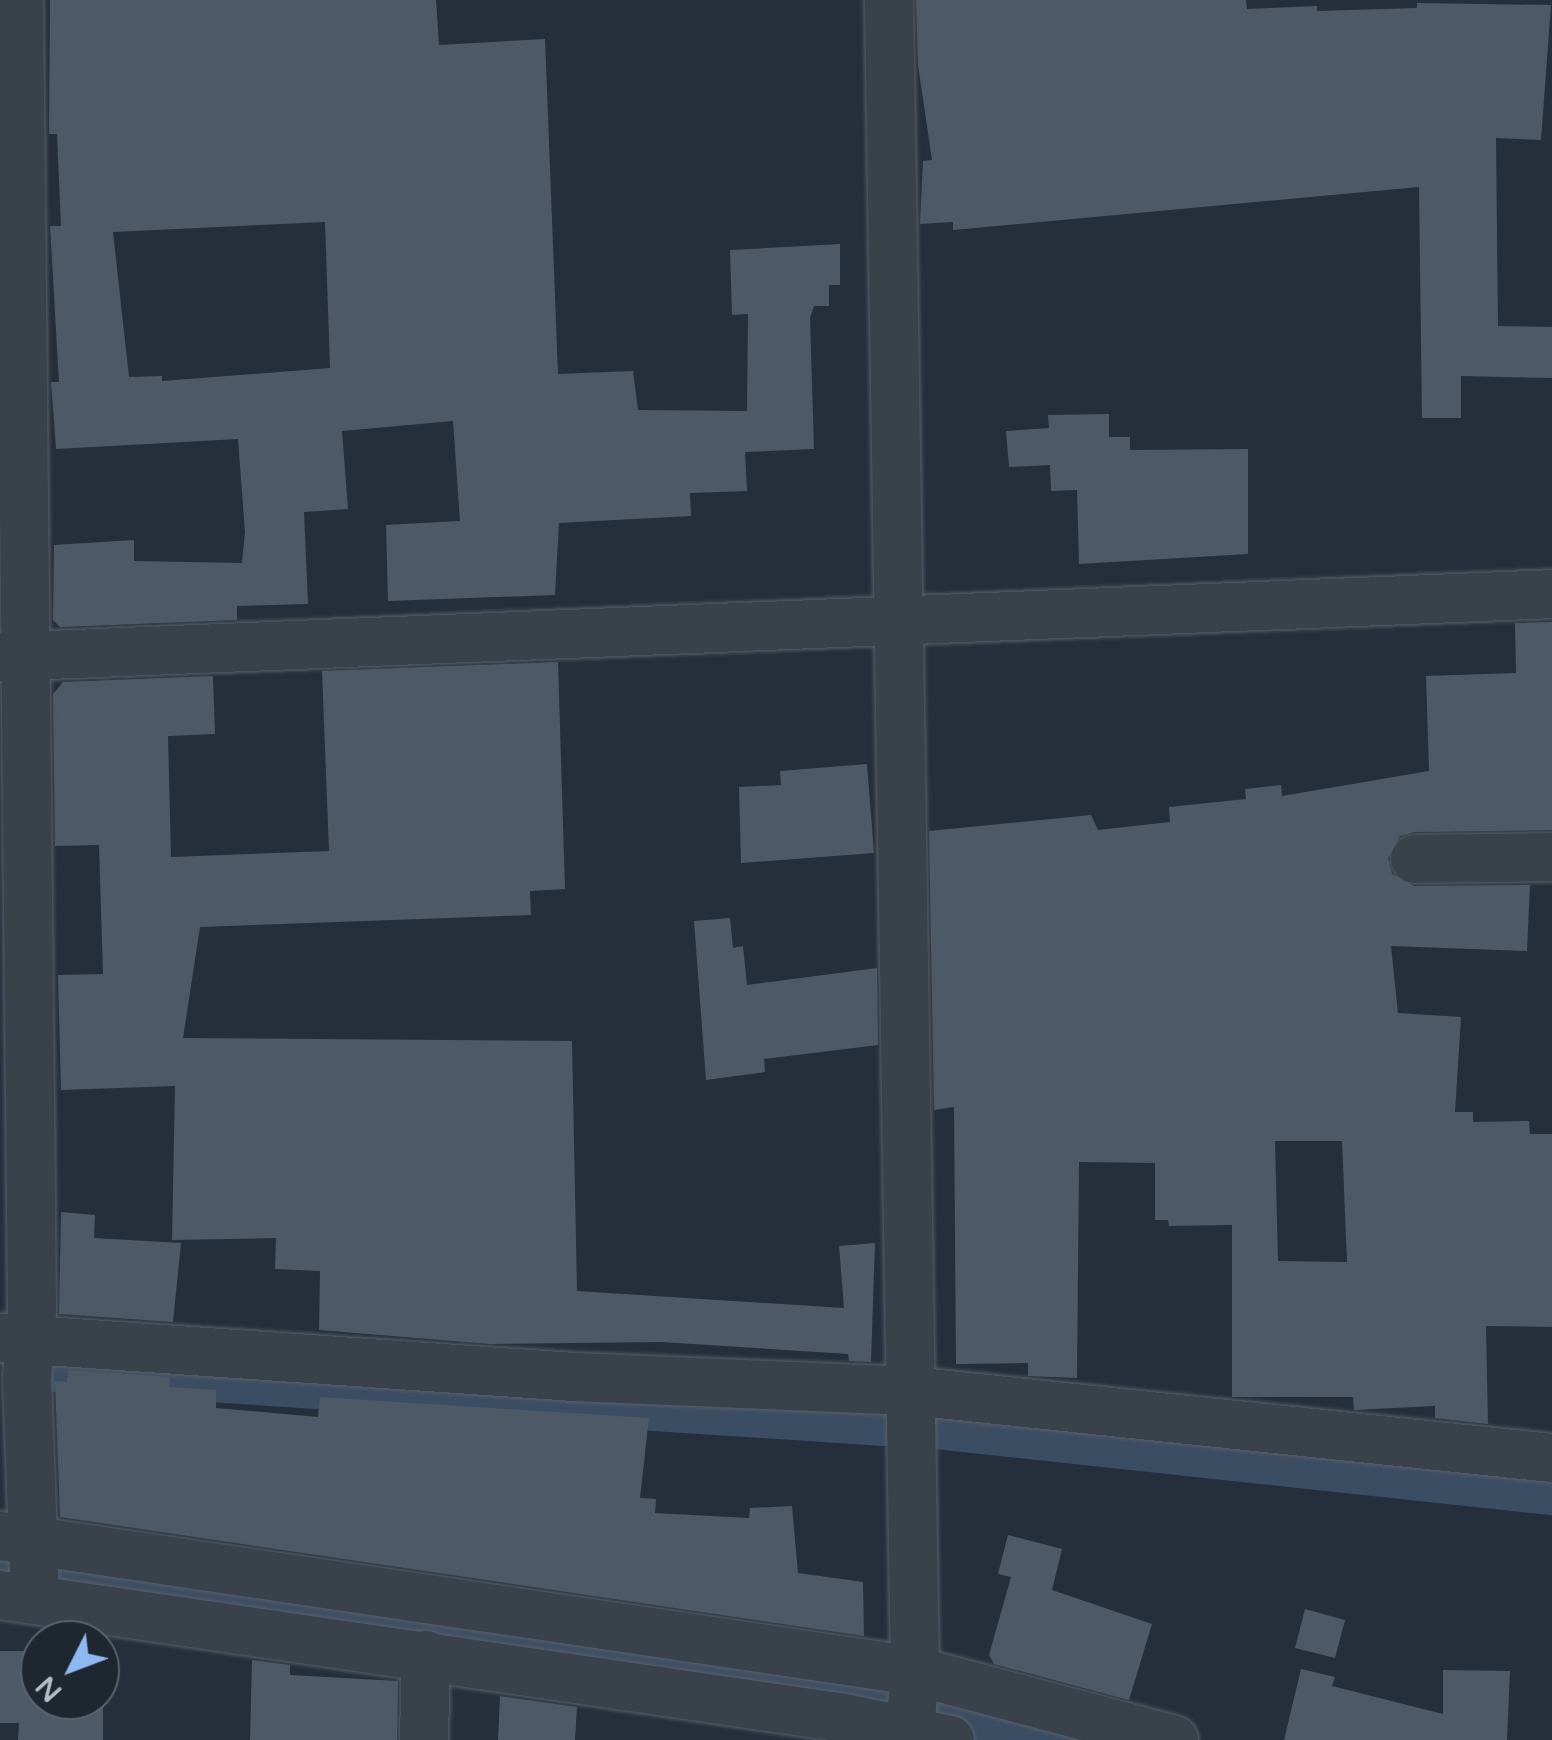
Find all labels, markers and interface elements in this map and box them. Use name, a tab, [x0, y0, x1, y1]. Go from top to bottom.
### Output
north arrow	[20, 1620, 120, 1720]
text: N	[29, 1669, 69, 1708]

